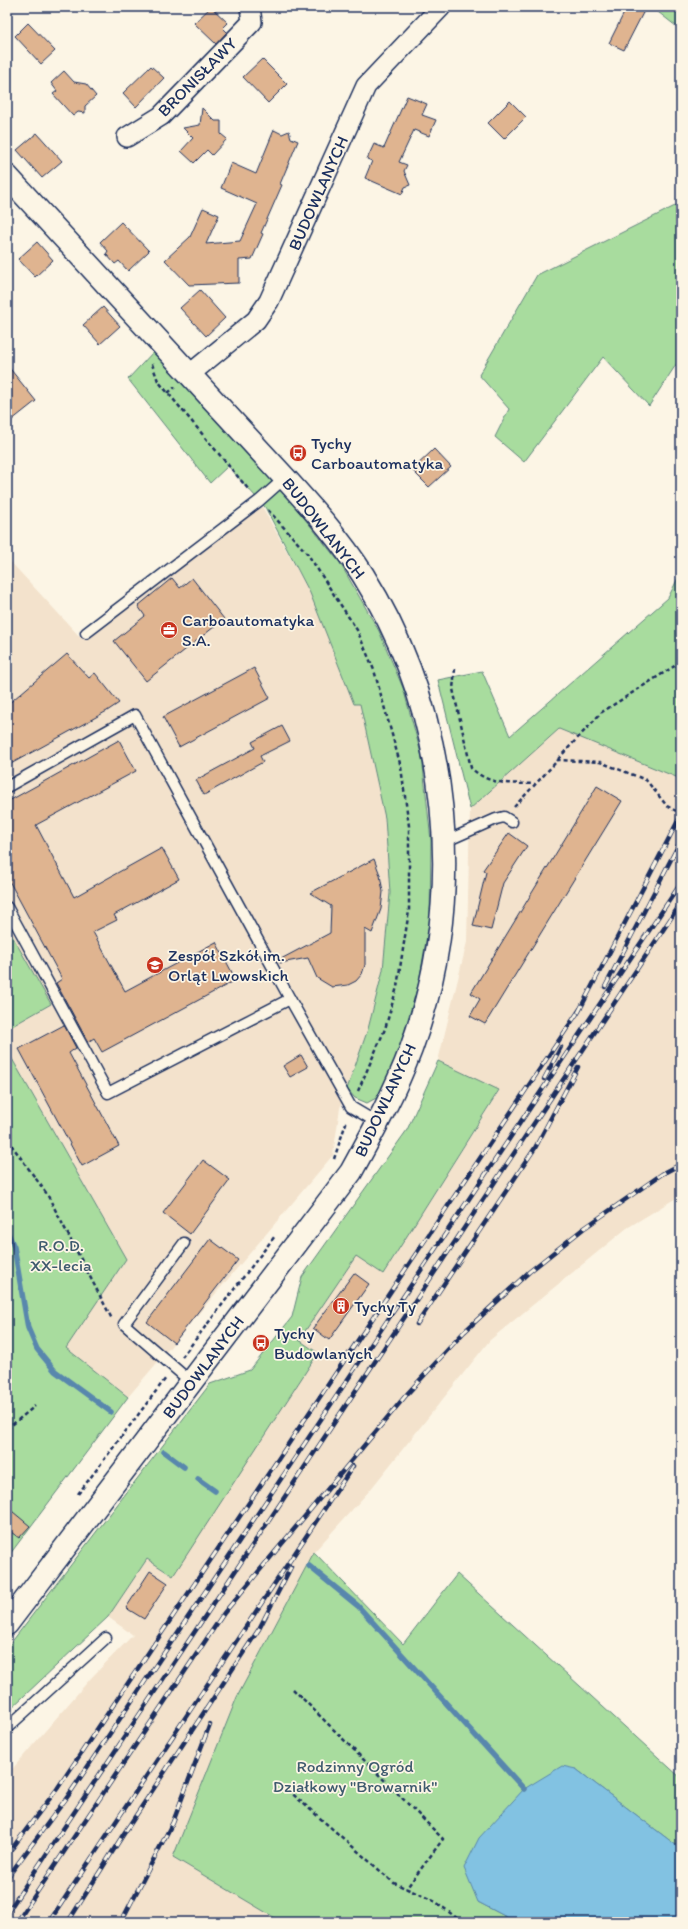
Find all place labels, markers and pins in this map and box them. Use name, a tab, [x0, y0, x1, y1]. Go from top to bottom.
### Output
place label: Tychy Carboautomatyka	[311, 433, 444, 473]
bus stop icon: Tychy Carboautomatyka	[288, 443, 308, 463]
place label: Carboautomatyka S.A.	[182, 610, 315, 650]
office icon: Carboautomatyka S.A.	[159, 620, 179, 640]
place label: Zespół Szkół im. Orląt Lwowskich	[168, 945, 289, 985]
school or university icon: Zespół Szkół im. Orląt Lwowskich	[145, 955, 165, 975]
building icon: Tychy Ty	[331, 1296, 351, 1316]
place label: Tychy Ty	[354, 1296, 416, 1316]
place label: Tychy Budowlanych	[274, 1323, 373, 1363]
bus stop icon: Tychy Budowlanych	[251, 1333, 271, 1353]

